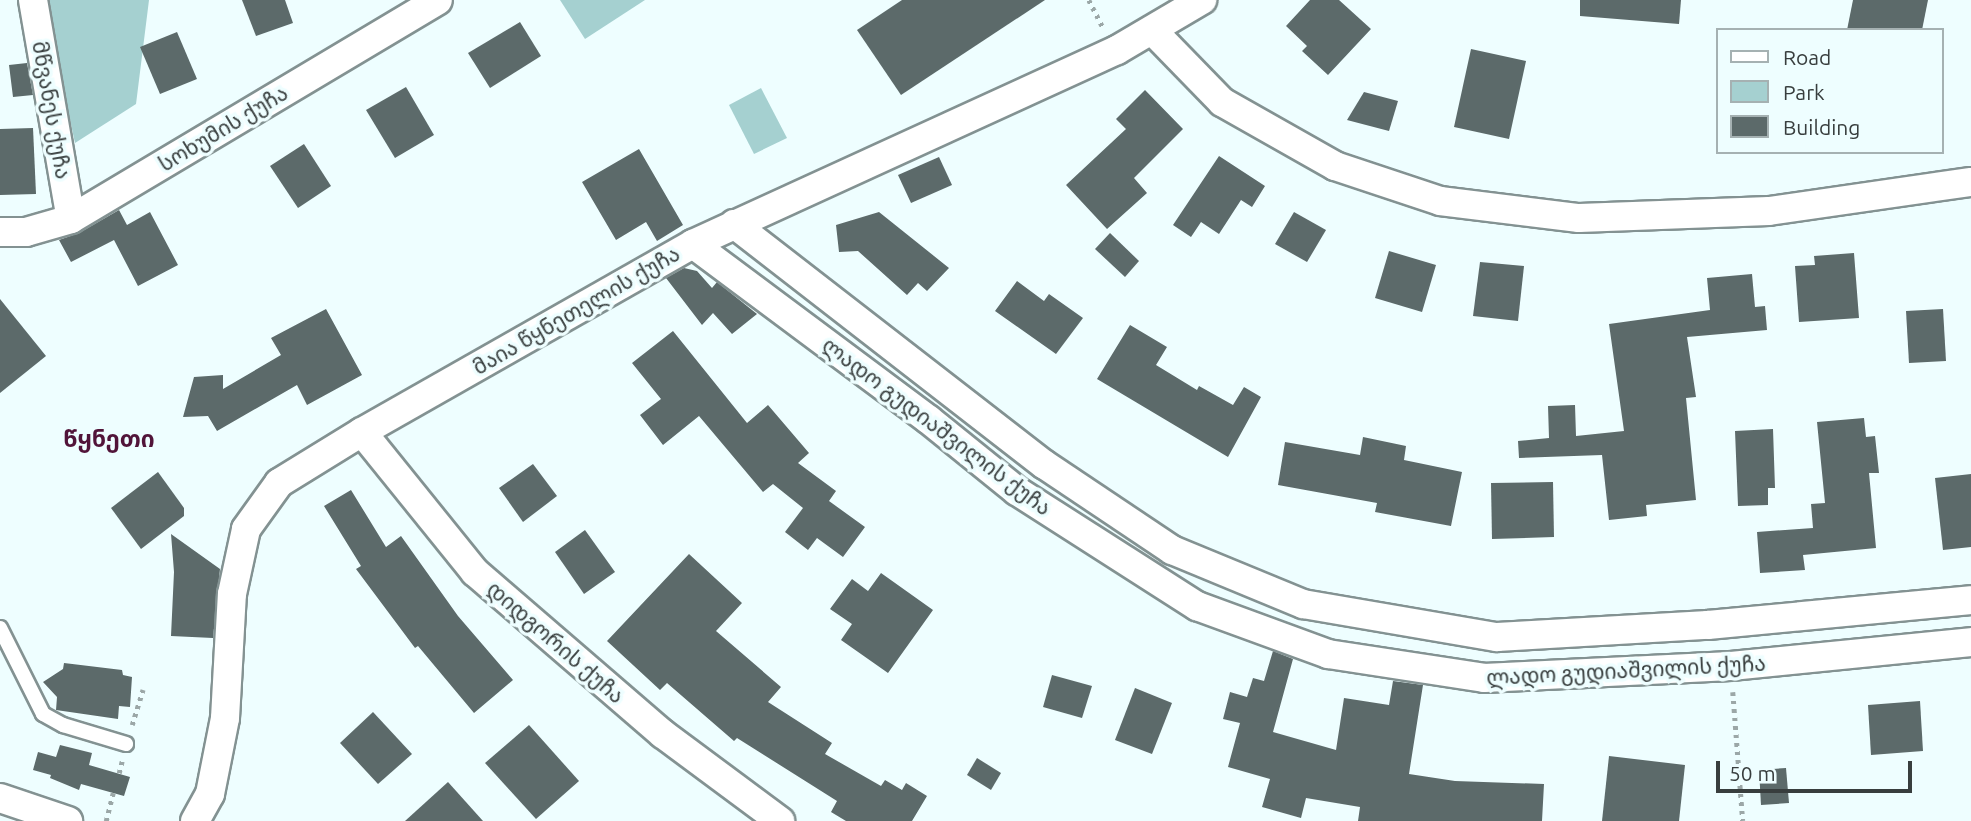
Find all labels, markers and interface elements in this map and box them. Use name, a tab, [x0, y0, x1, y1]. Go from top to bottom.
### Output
legend	[1716, 28, 1943, 154]
street label: მწვანეს ქუჩა	[27, 39, 77, 181]
text: Road	[1783, 45, 1831, 69]
street label: სოხუმის ქუჩა	[154, 80, 292, 176]
text: Park	[1783, 80, 1825, 104]
text: Building	[1783, 115, 1860, 139]
street label: მაია წყნეთელის ქუჩა	[468, 240, 684, 380]
street label: ლადო გუდიაშვილის ქუჩა	[818, 332, 1056, 520]
district label: წყნეთი	[63, 425, 155, 453]
street label: დიდგორის ქუჩა	[482, 576, 630, 708]
street label: ლადო გუდიაშვილის ქუჩა	[1486, 650, 1766, 690]
scale bar	[1719, 748, 1915, 792]
text: 50 m	[1729, 761, 1776, 785]

